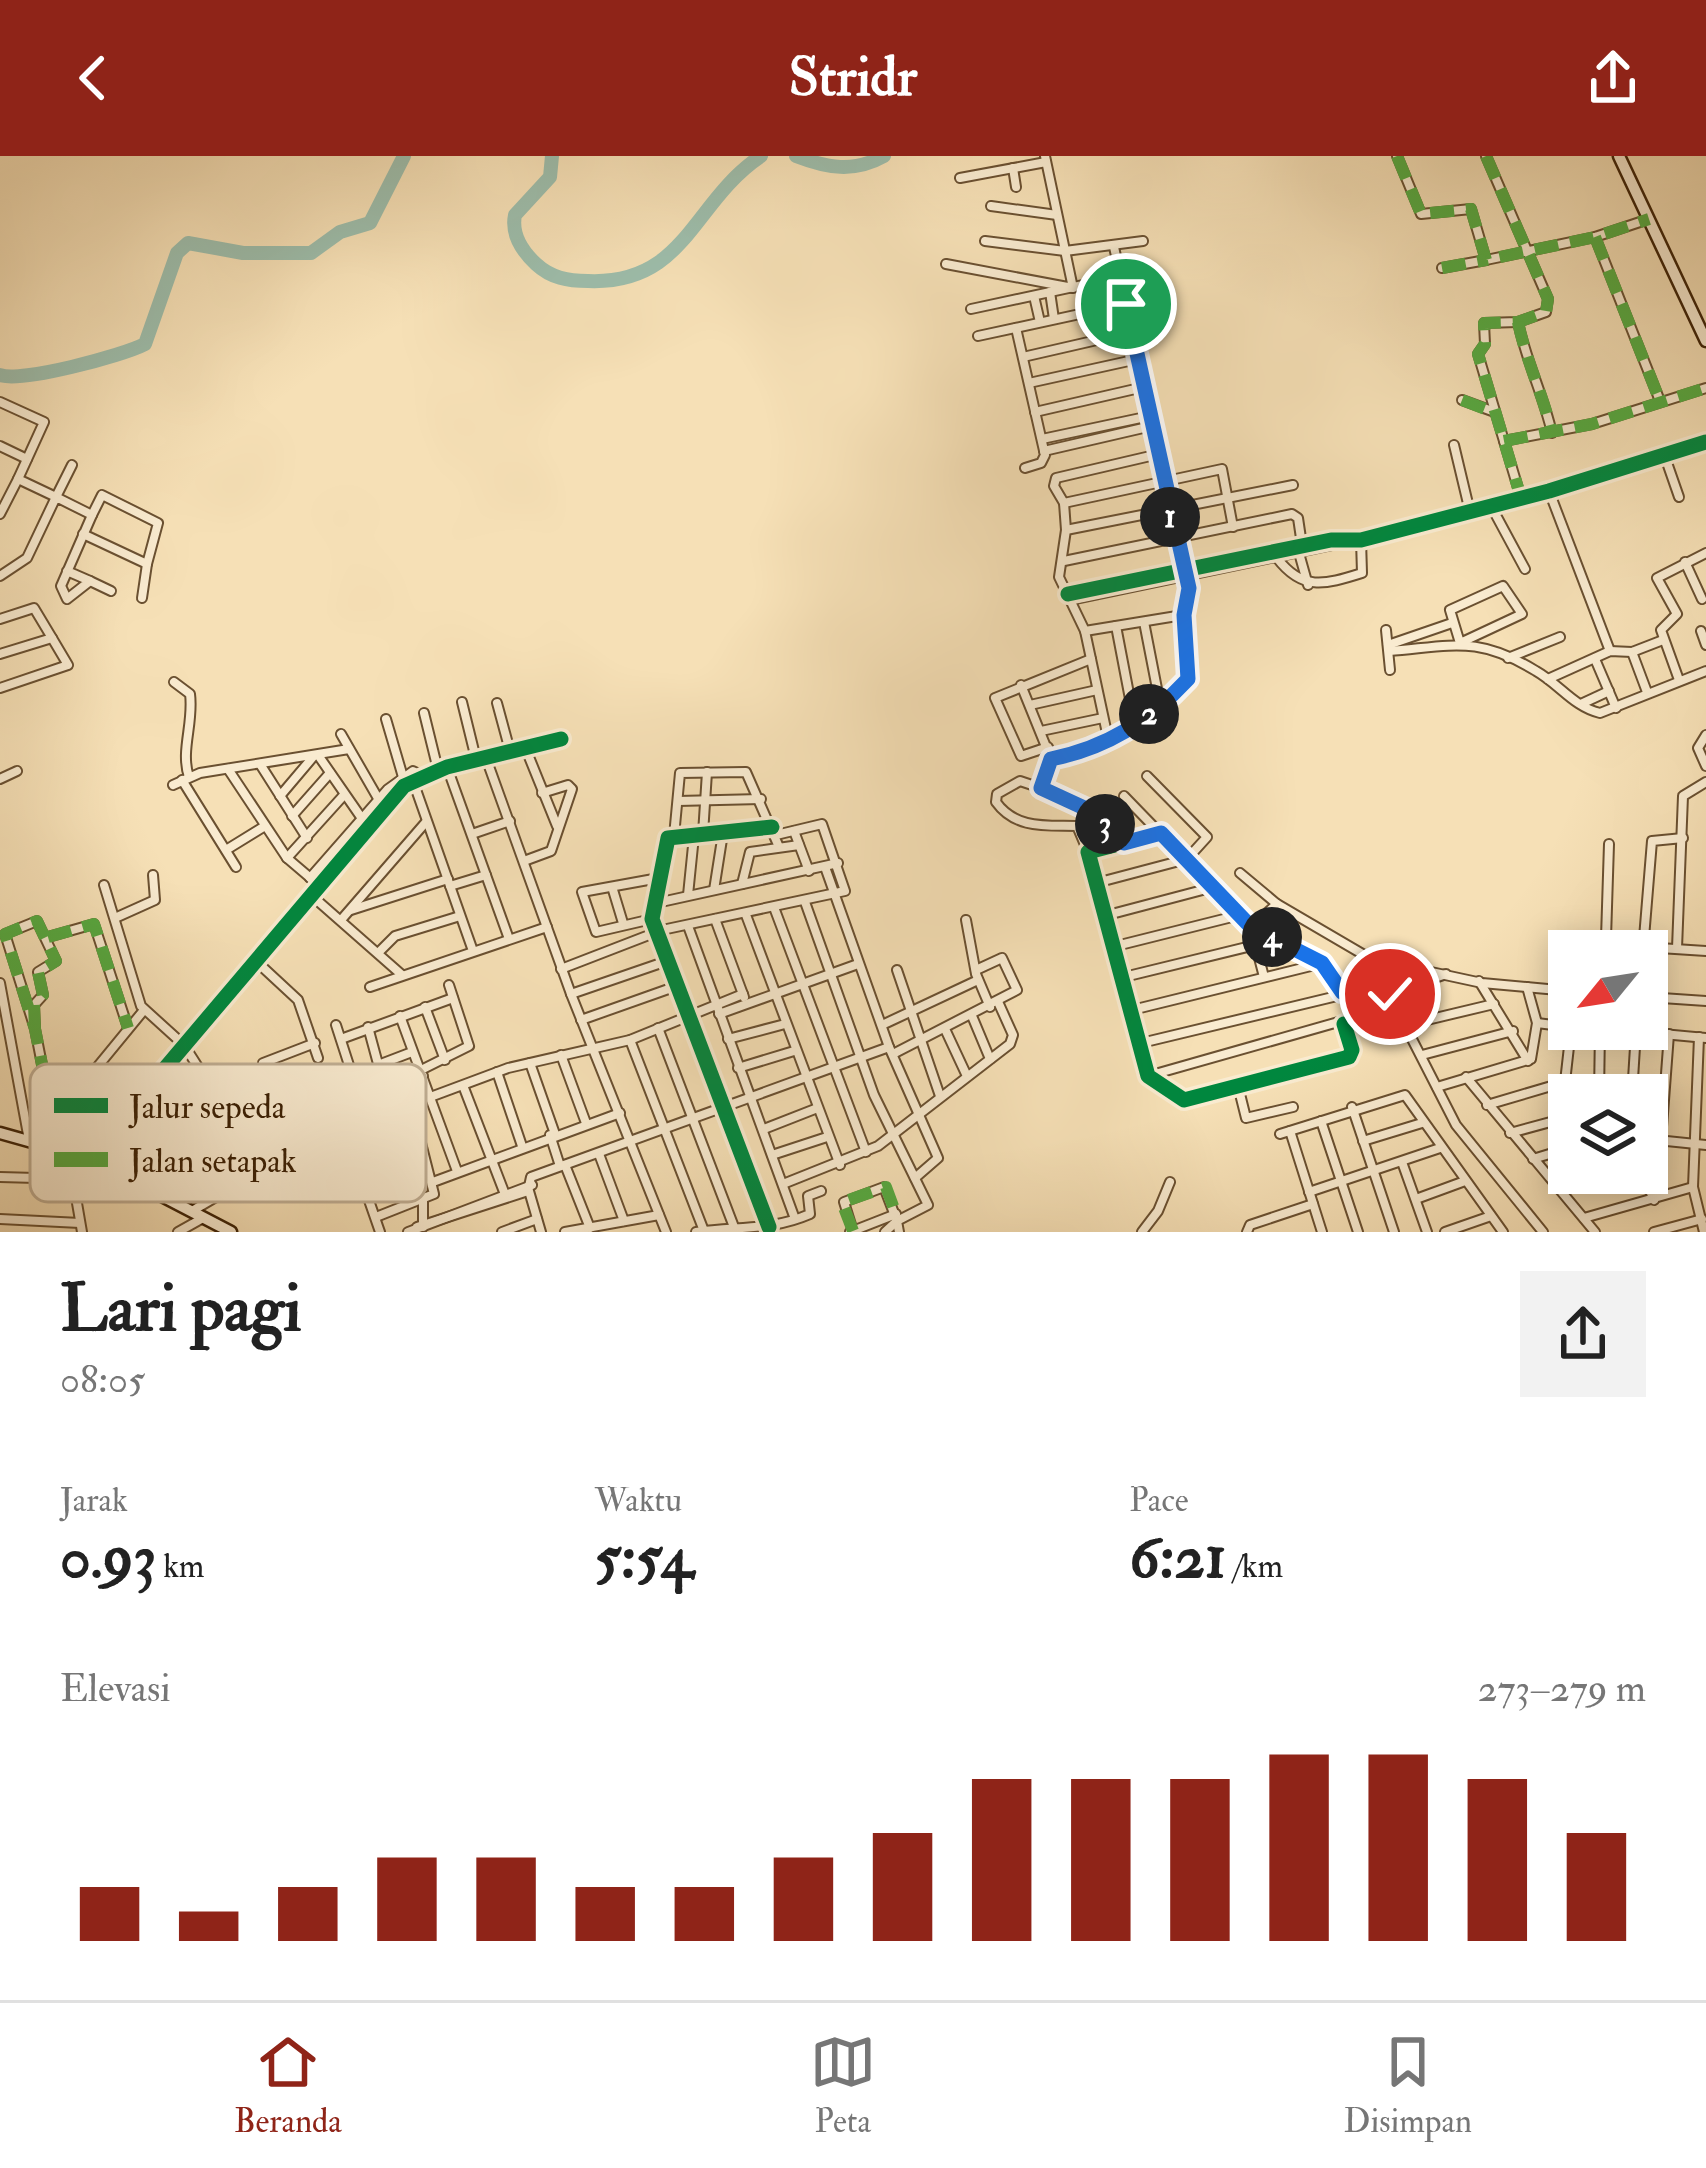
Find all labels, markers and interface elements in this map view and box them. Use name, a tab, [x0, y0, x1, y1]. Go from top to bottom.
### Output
text: Stridr	[789, 44, 917, 112]
icon: back	[60, 45, 126, 111]
icon: share	[1580, 45, 1646, 111]
pin	[1075, 253, 1177, 355]
icon: arrive	[1093, 271, 1159, 337]
pin: 1	[1140, 487, 1200, 547]
text: 1	[1164, 496, 1176, 537]
pin: 2	[1119, 684, 1179, 744]
text: 2	[1141, 693, 1157, 734]
pin: 3	[1075, 794, 1135, 854]
text: 3	[1099, 803, 1111, 844]
pin: 4	[1242, 907, 1302, 967]
text: 4	[1263, 916, 1281, 957]
north arrow	[1548, 930, 1668, 1050]
map controls	[1548, 930, 1668, 1194]
pin	[1339, 943, 1441, 1045]
icon: check	[1357, 961, 1423, 1027]
legend	[30, 1064, 426, 1202]
button: layers	[1548, 1074, 1668, 1194]
text: Jalur sepeda	[128, 1087, 286, 1129]
text: Jalan setapak	[128, 1141, 297, 1183]
text: Lari pagi	[60, 1268, 302, 1351]
button: share	[1520, 1271, 1646, 1397]
text: 08:05	[60, 1355, 145, 1404]
text: Jarak	[60, 1480, 128, 1521]
text: Waktu	[595, 1480, 682, 1521]
text: Pace	[1129, 1480, 1189, 1521]
text: 0.93	[60, 1521, 156, 1596]
text: 5:54	[595, 1521, 693, 1596]
text: 6:21	[1129, 1521, 1226, 1596]
text: km	[156, 1546, 204, 1587]
text: /km	[1226, 1546, 1283, 1587]
text: Elevasi	[60, 1664, 171, 1713]
text: 273–279 m	[1478, 1664, 1646, 1713]
tab: Beranda	[234, 2029, 342, 2142]
tab: Peta	[810, 2029, 876, 2142]
tab: Disimpan	[1344, 2029, 1472, 2142]

